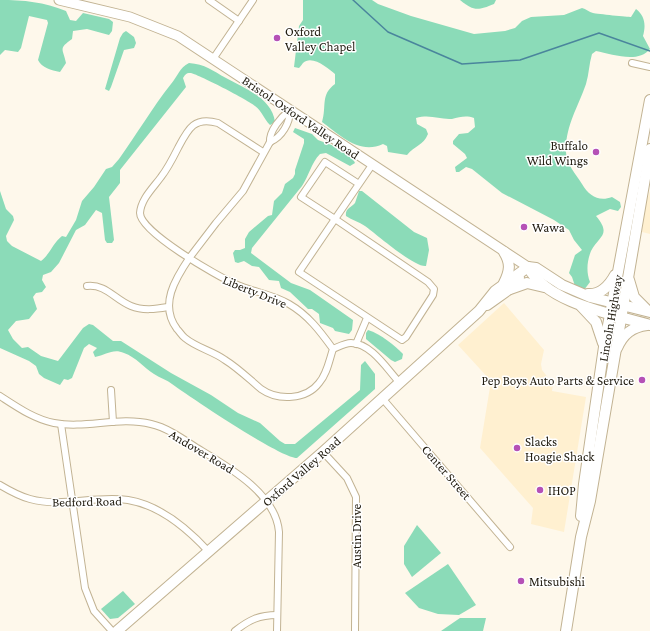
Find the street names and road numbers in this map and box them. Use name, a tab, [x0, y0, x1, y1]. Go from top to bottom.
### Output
street label: Bristol-Oxford Valley Road	[239, 73, 362, 162]
street label: Liberty Drive	[221, 272, 289, 311]
street label: Lincoln Highway	[595, 272, 626, 363]
street label: Andover Road	[167, 426, 237, 477]
street label: Oxford Valley Road	[259, 433, 344, 509]
street label: Center Street	[419, 442, 475, 503]
street label: Bedford Road	[52, 493, 122, 510]
street label: Austin Drive	[349, 503, 364, 568]

